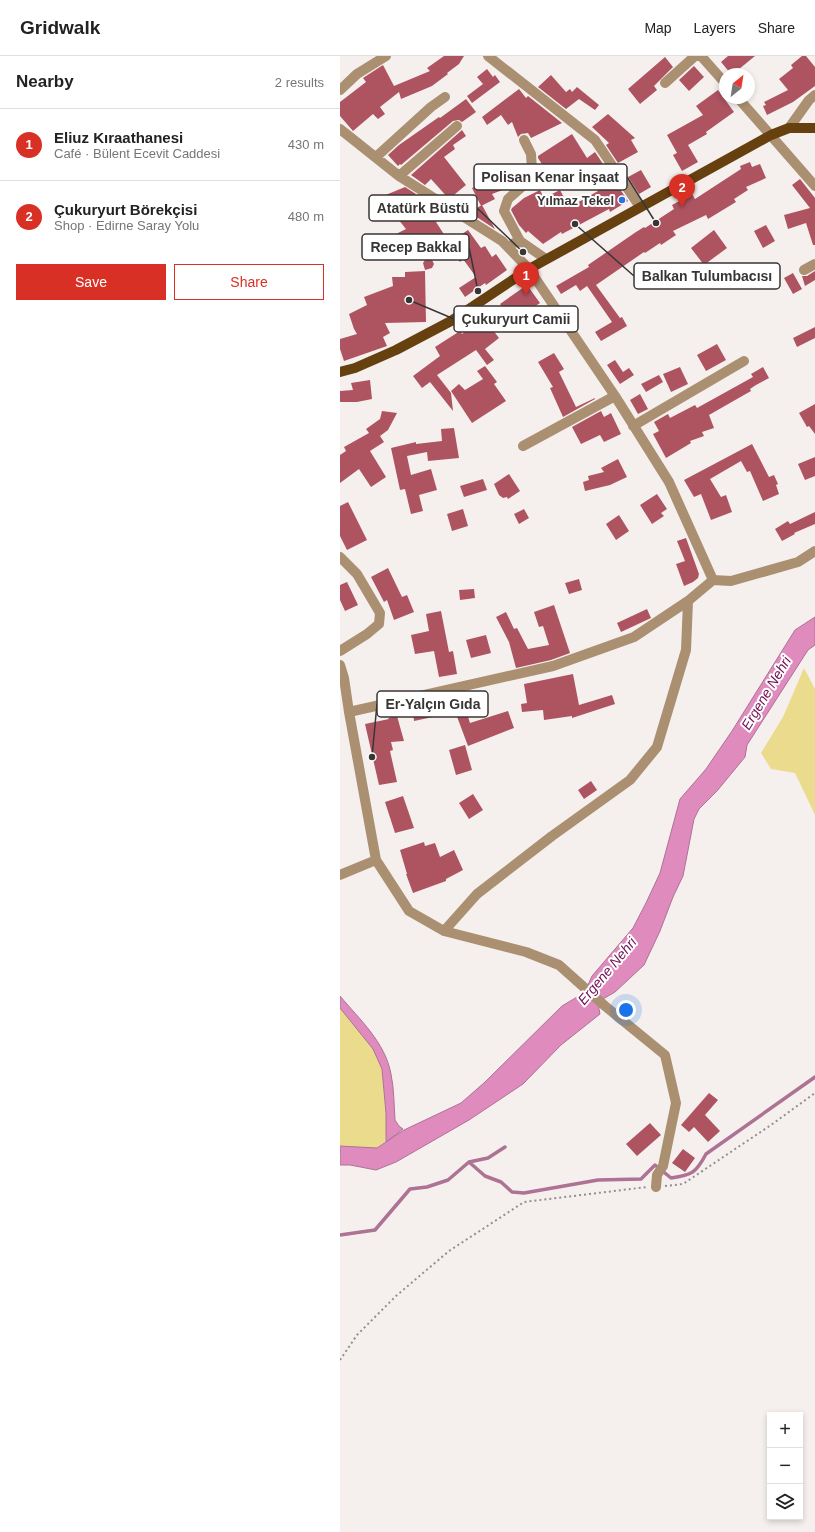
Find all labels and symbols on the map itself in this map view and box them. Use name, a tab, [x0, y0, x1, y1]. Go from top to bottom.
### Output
north arrow	[719, 68, 755, 104]
callout: Polisan Kenar İnşaat	[474, 164, 627, 190]
text: Polisan Kenar İnşaat	[481, 169, 619, 185]
pin: 2	[669, 174, 695, 207]
place label: Yılmaz Tekel	[537, 193, 614, 208]
callout: Atatürk Büstü	[369, 195, 477, 221]
marker: Yılmaz Tekel	[617, 195, 627, 205]
text: Atatürk Büstü	[377, 200, 469, 216]
callout: Recep Bakkal	[362, 234, 469, 260]
text: Recep Bakkal	[370, 239, 462, 255]
pin: 1	[513, 262, 539, 295]
callout: Balkan Tulumbacısı	[634, 263, 780, 289]
text: Balkan Tulumbacısı	[642, 268, 772, 284]
callout: Çukuryurt Camii	[454, 306, 578, 332]
text: Çukuryurt Camii	[462, 311, 570, 327]
water label: Ergene Nehri	[738, 653, 795, 732]
callout: Er-Yalçın Gıda	[377, 691, 488, 717]
text: Er-Yalçın Gıda	[386, 696, 481, 712]
water label: Ergene Nehri	[574, 934, 640, 1008]
your location	[616, 1000, 636, 1020]

